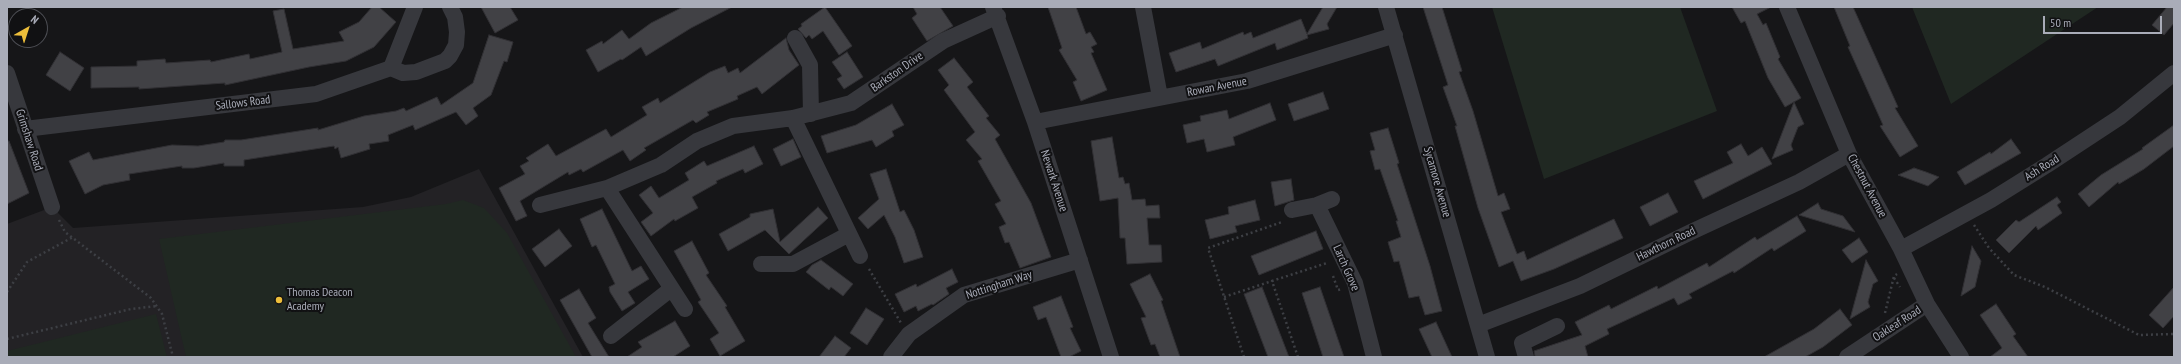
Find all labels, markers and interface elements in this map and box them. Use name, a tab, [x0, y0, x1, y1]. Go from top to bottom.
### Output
north arrow	[8, 8, 48, 48]
scale bar	[2045, 8, 2164, 34]
text: N	[28, 12, 42, 27]
text: 50 m	[2050, 15, 2071, 30]
street label: Barkston Drive	[868, 49, 926, 95]
street label: Rowan Avenue	[1186, 74, 1248, 100]
street label: Sallows Road	[215, 93, 271, 113]
street label: Grimshaw Road	[12, 107, 46, 173]
street label: Sycamore Avenue	[1420, 145, 1454, 219]
street label: Newark Avenue	[1037, 148, 1071, 214]
street label: Chestnut Avenue	[1844, 152, 1890, 220]
street label: Ash Road	[2022, 152, 2062, 184]
street label: Hawthorn Road	[1634, 224, 1698, 264]
street label: Larch Grove	[1329, 243, 1363, 293]
street label: Nottingham Way	[964, 268, 1034, 302]
place label: Thomas Deacon Academy	[287, 286, 353, 314]
marker: Thomas Deacon Academy	[274, 295, 284, 305]
street label: Oakleaf Road	[1870, 303, 1924, 345]

